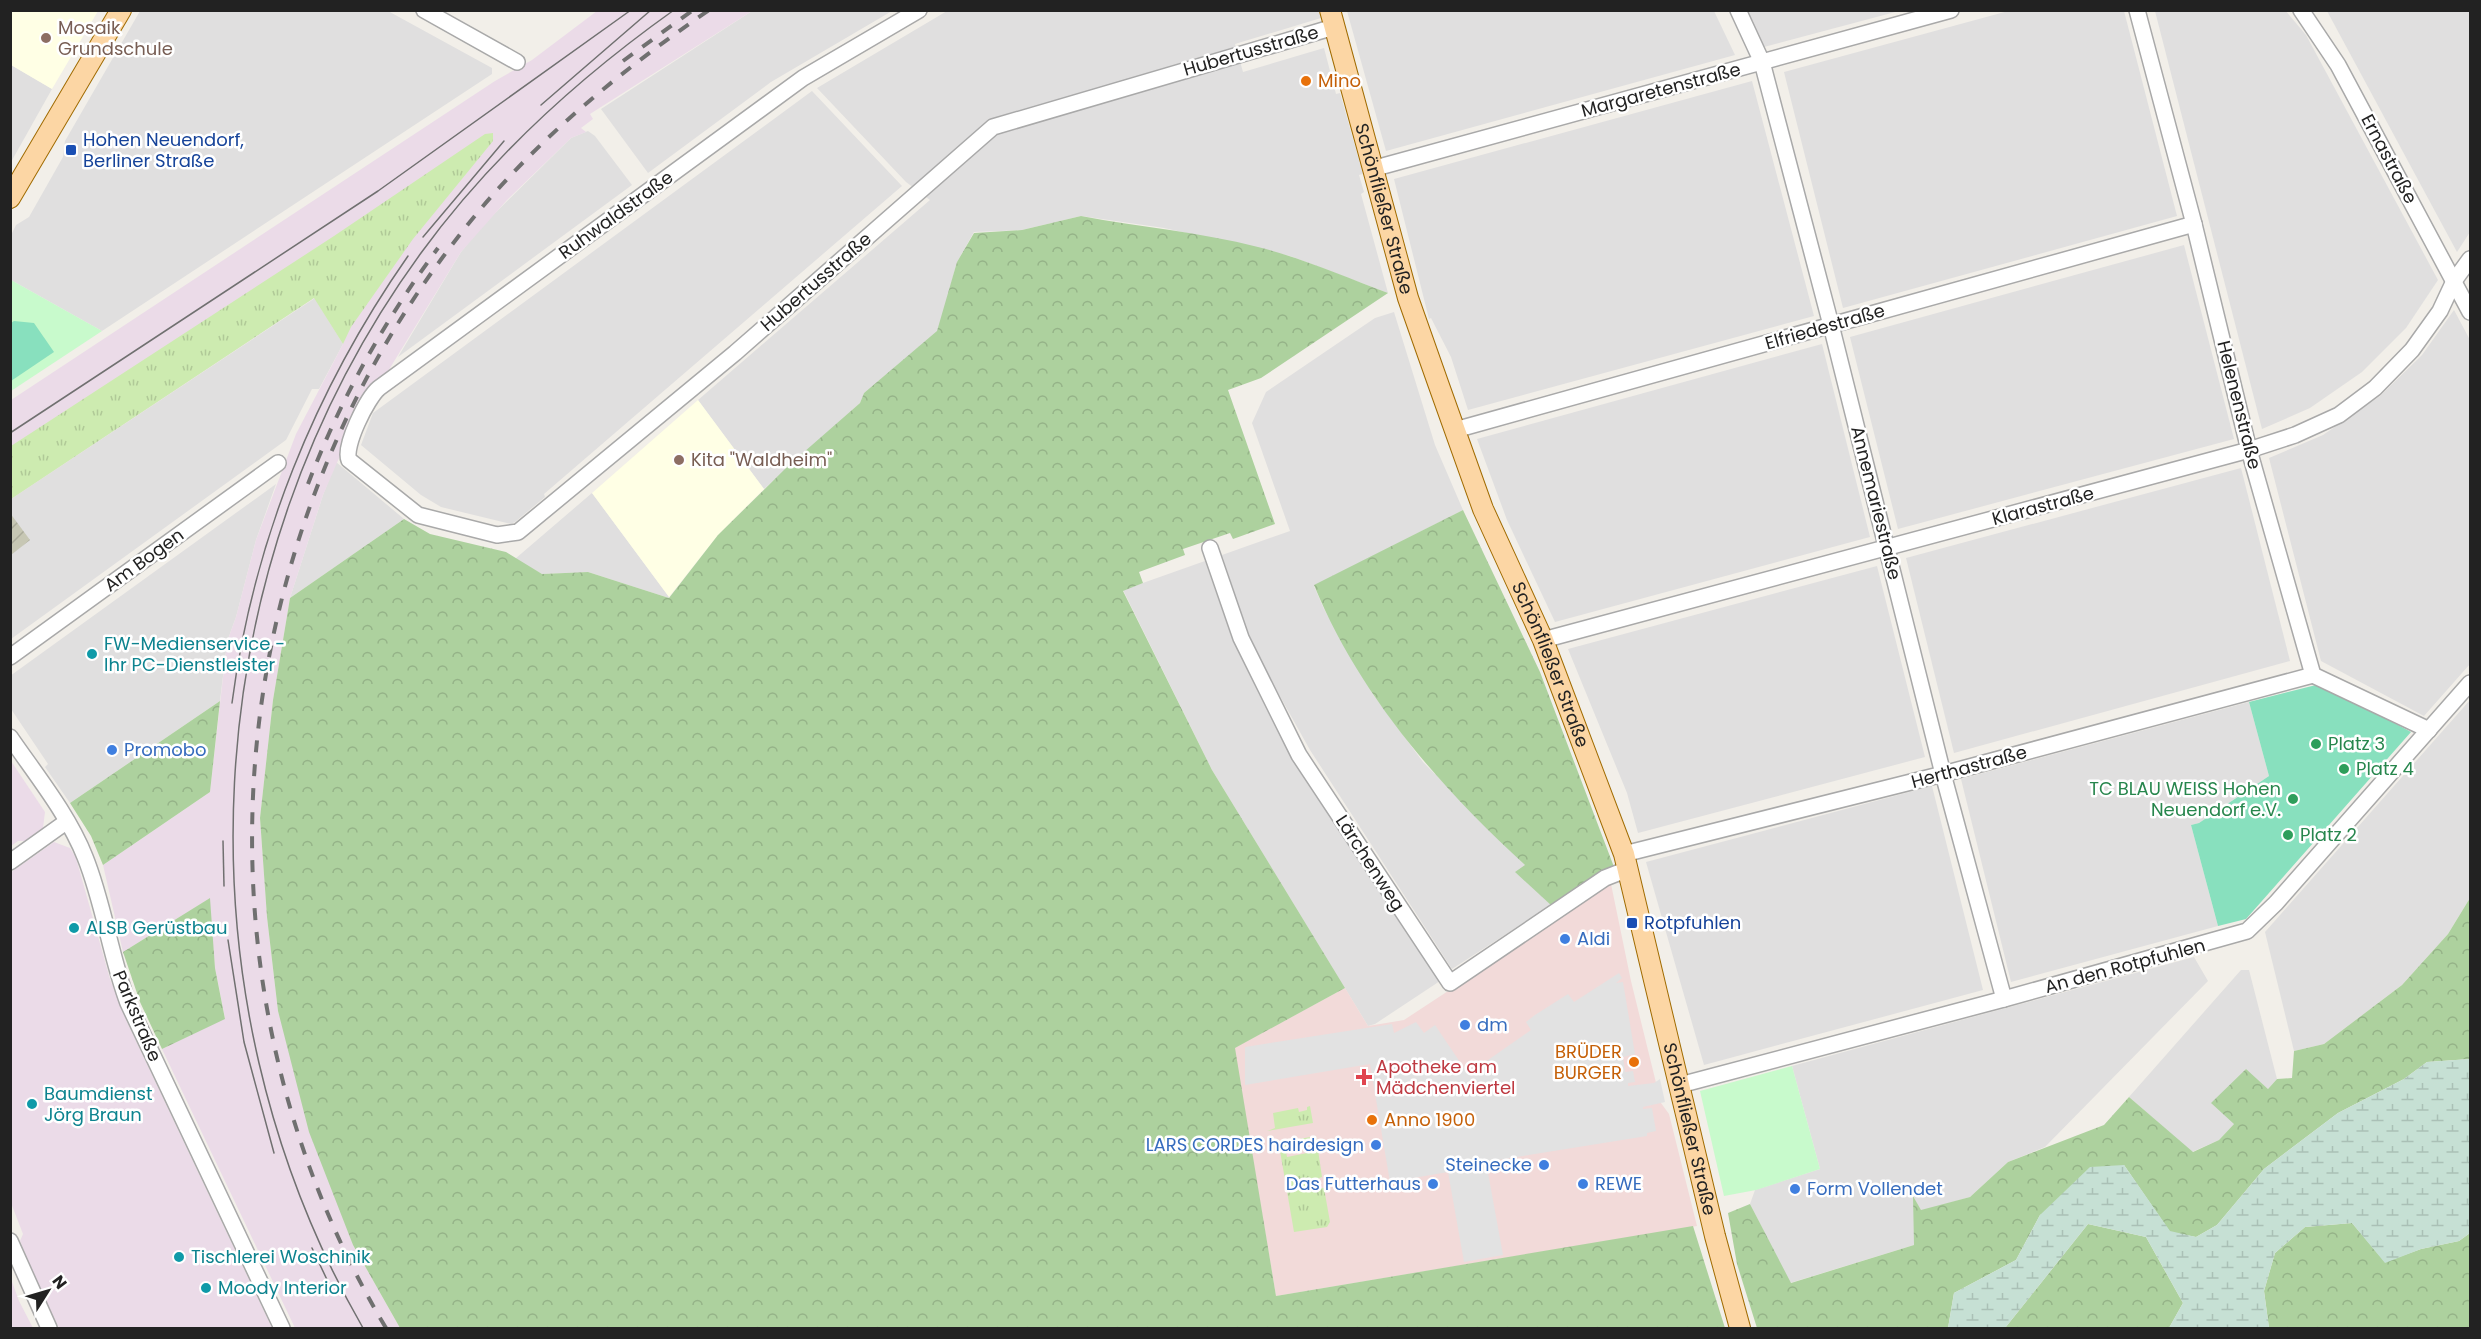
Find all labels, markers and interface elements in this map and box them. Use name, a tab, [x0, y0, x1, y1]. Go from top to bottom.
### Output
place label: Mosaik Grundschule	[58, 15, 173, 61]
street label: Hubertusstraße	[1180, 19, 1321, 82]
marker: Mosaik Grundschule	[39, 31, 53, 45]
street label: Margaretenstraße	[1578, 56, 1743, 123]
place label: Mino	[1318, 68, 1361, 93]
marker: Mino	[1299, 74, 1313, 88]
street label: Ernastraße	[2355, 110, 2423, 208]
street label: Schönfließer Straße	[1349, 120, 1419, 297]
place label: Hohen Neuendorf, Berliner Straße	[83, 127, 244, 173]
marker: Hohen Neuendorf, Berliner Straße	[64, 143, 78, 157]
street label: Ruhwaldstraße	[553, 165, 678, 265]
street label: Hubertusstraße	[755, 226, 877, 337]
street label: Elfriedestraße	[1762, 297, 1888, 356]
street label: Helenenstraße	[2211, 338, 2268, 472]
street label: Annemariestraße	[1845, 423, 1908, 582]
place label: Kita "Waldheim"	[691, 447, 832, 472]
marker: Kita "Waldheim"	[672, 453, 686, 467]
street label: Klarastraße	[1989, 480, 2097, 531]
street label: Am Bogen	[99, 522, 189, 597]
street label: Schönfließer Straße	[1506, 578, 1595, 751]
place label: FW-Medienservice - Ihr PC-Dienstleister	[104, 631, 285, 677]
marker: FW-Medienservice - Ihr PC-Dienstleister	[85, 647, 99, 661]
place label: Platz 3	[2328, 731, 2385, 756]
place label: Promobo	[124, 737, 206, 762]
marker: Platz 3	[2309, 737, 2323, 751]
street label: Herthastraße	[1908, 739, 2029, 794]
marker: Promobo	[105, 743, 119, 757]
place label: Platz 4	[2356, 756, 2414, 781]
marker: Platz 4	[2337, 762, 2351, 776]
place label: TC BLAU WEISS Hohen Neuendorf e.V.	[2089, 776, 2281, 822]
marker: TC BLAU WEISS Hohen Neuendorf e.V.	[2286, 792, 2300, 806]
street label: Lärchenweg	[1330, 810, 1411, 916]
place label: Platz 2	[2300, 822, 2357, 847]
marker: Platz 2	[2281, 828, 2295, 842]
place label: Rotpfuhlen	[1644, 910, 1741, 935]
place label: ALSB Gerüstbau	[86, 915, 228, 940]
marker: Rotpfuhlen	[1625, 916, 1639, 930]
marker: ALSB Gerüstbau	[67, 921, 81, 935]
place label: Aldi	[1577, 926, 1610, 951]
marker: Aldi	[1558, 932, 1572, 946]
street label: An den Rotpfuhlen	[2042, 932, 2208, 999]
street label: Parkstraße	[107, 966, 168, 1065]
place label: dm	[1477, 1012, 1508, 1037]
marker: dm	[1458, 1018, 1472, 1032]
place label: BRÜDER BURGER	[1554, 1039, 1622, 1085]
street label: Schönfließer Straße	[1657, 1040, 1723, 1218]
place label: Apotheke am Mädchenviertel	[1376, 1054, 1516, 1100]
marker: BRÜDER BURGER	[1627, 1055, 1641, 1069]
marker: Apotheke am Mädchenviertel	[1357, 1070, 1371, 1084]
place label: Baumdienst Jörg Braun	[44, 1081, 153, 1127]
marker: Baumdienst Jörg Braun	[25, 1097, 39, 1111]
place label: Anno 1900	[1384, 1107, 1475, 1132]
marker: Anno 1900	[1365, 1113, 1379, 1127]
place label: LARS CORDES hairdesign	[1146, 1132, 1364, 1157]
marker: LARS CORDES hairdesign	[1369, 1138, 1383, 1152]
place label: Steinecke	[1445, 1152, 1532, 1177]
marker: Steinecke	[1537, 1158, 1551, 1172]
place label: Das Futterhaus	[1286, 1171, 1421, 1196]
place label: REWE	[1595, 1171, 1642, 1196]
place label: Form Vollendet	[1807, 1176, 1943, 1201]
marker: Das Futterhaus	[1426, 1177, 1440, 1191]
marker: REWE	[1576, 1177, 1590, 1191]
marker: Form Vollendet	[1788, 1182, 1802, 1196]
place label: Tischlerei Woschinik	[191, 1244, 371, 1269]
marker: Tischlerei Woschinik	[172, 1250, 186, 1264]
north arrow	[18, 1261, 78, 1321]
text: N	[47, 1271, 72, 1294]
place label: Moody Interior	[218, 1275, 347, 1300]
marker: Moody Interior	[199, 1281, 213, 1295]

